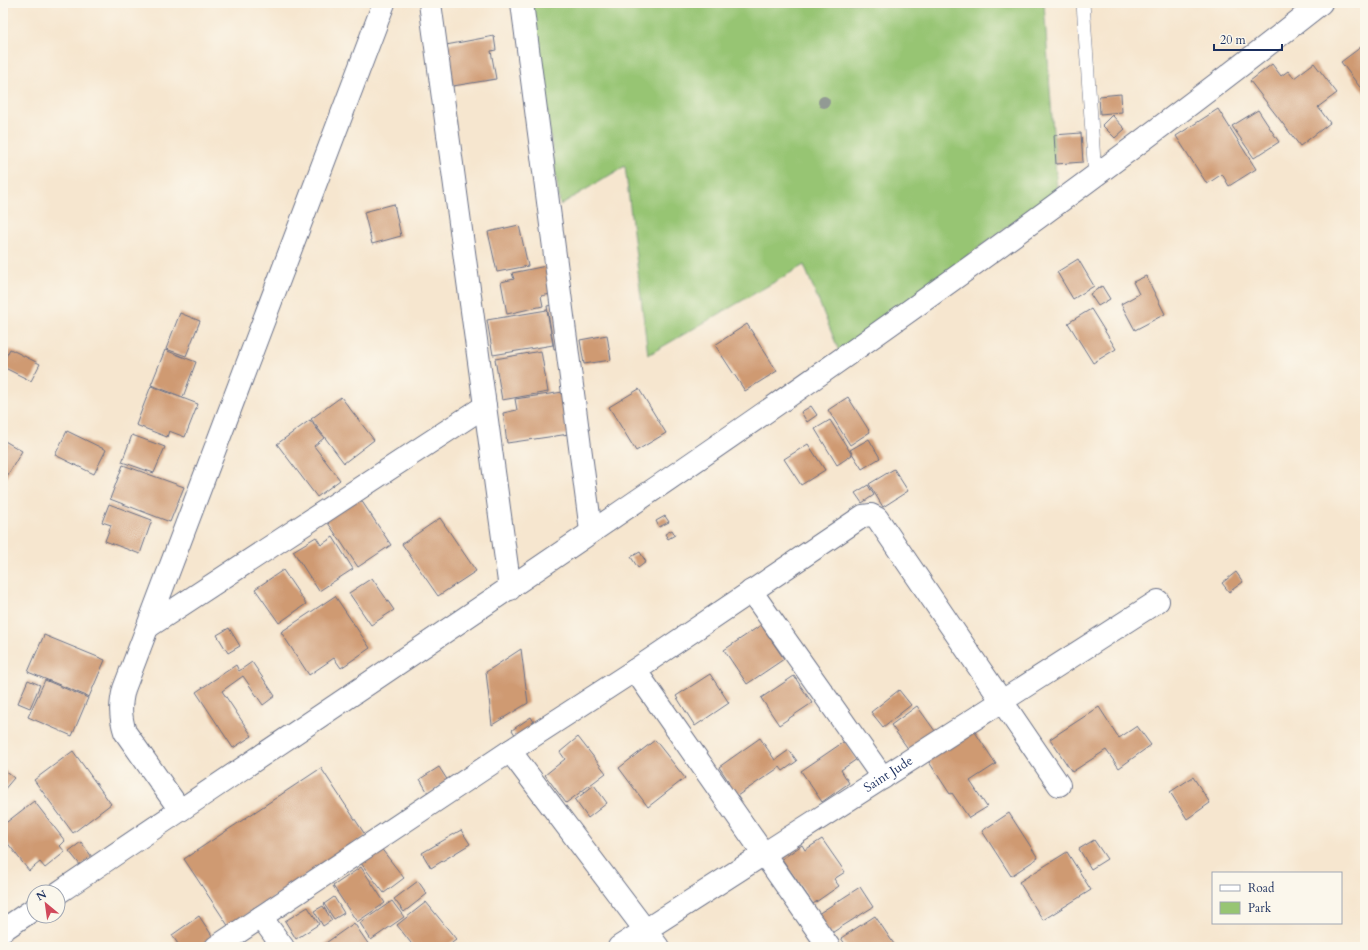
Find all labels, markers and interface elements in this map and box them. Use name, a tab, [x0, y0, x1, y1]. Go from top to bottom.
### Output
scale bar	[1214, 26, 1282, 52]
text: 20 m	[1220, 32, 1247, 48]
street label: Saint Jude	[860, 752, 916, 797]
legend	[1212, 872, 1342, 924]
text: Road	[1248, 880, 1275, 896]
north arrow	[26, 884, 66, 924]
text: N	[34, 887, 50, 905]
text: Park	[1248, 900, 1272, 916]

